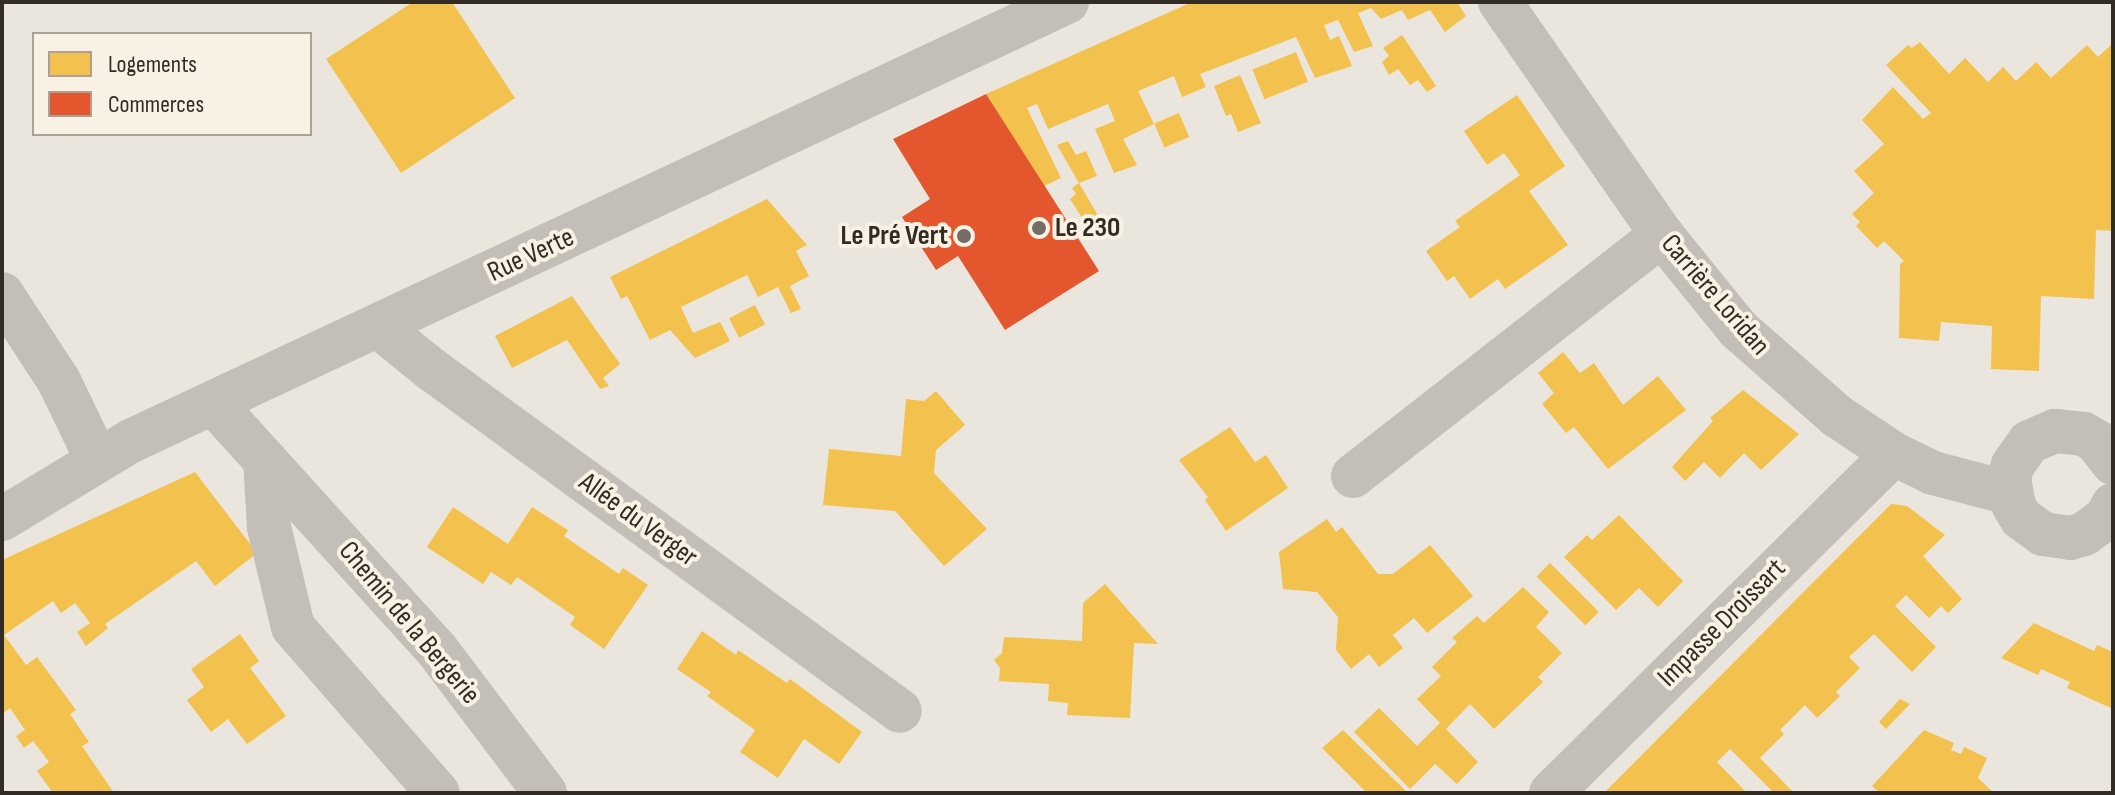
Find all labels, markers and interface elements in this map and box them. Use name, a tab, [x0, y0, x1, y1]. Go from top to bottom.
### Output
legend	[32, 32, 312, 136]
text: Logements	[108, 50, 197, 79]
text: Commerces	[108, 90, 204, 119]
place label: Le 230	[1055, 211, 1120, 245]
place label: Le Pré Vert	[841, 219, 948, 253]
marker: Le 230	[1030, 219, 1048, 237]
street label: Rue Verte	[483, 220, 579, 290]
marker: Le Pré Vert	[955, 227, 973, 245]
street label: Carrière Loridan	[1653, 228, 1777, 362]
street label: Allée du Verger	[572, 466, 704, 574]
street label: Chemin de la Bergerie	[331, 535, 487, 711]
street label: Impasse Droissart	[1651, 552, 1793, 694]

